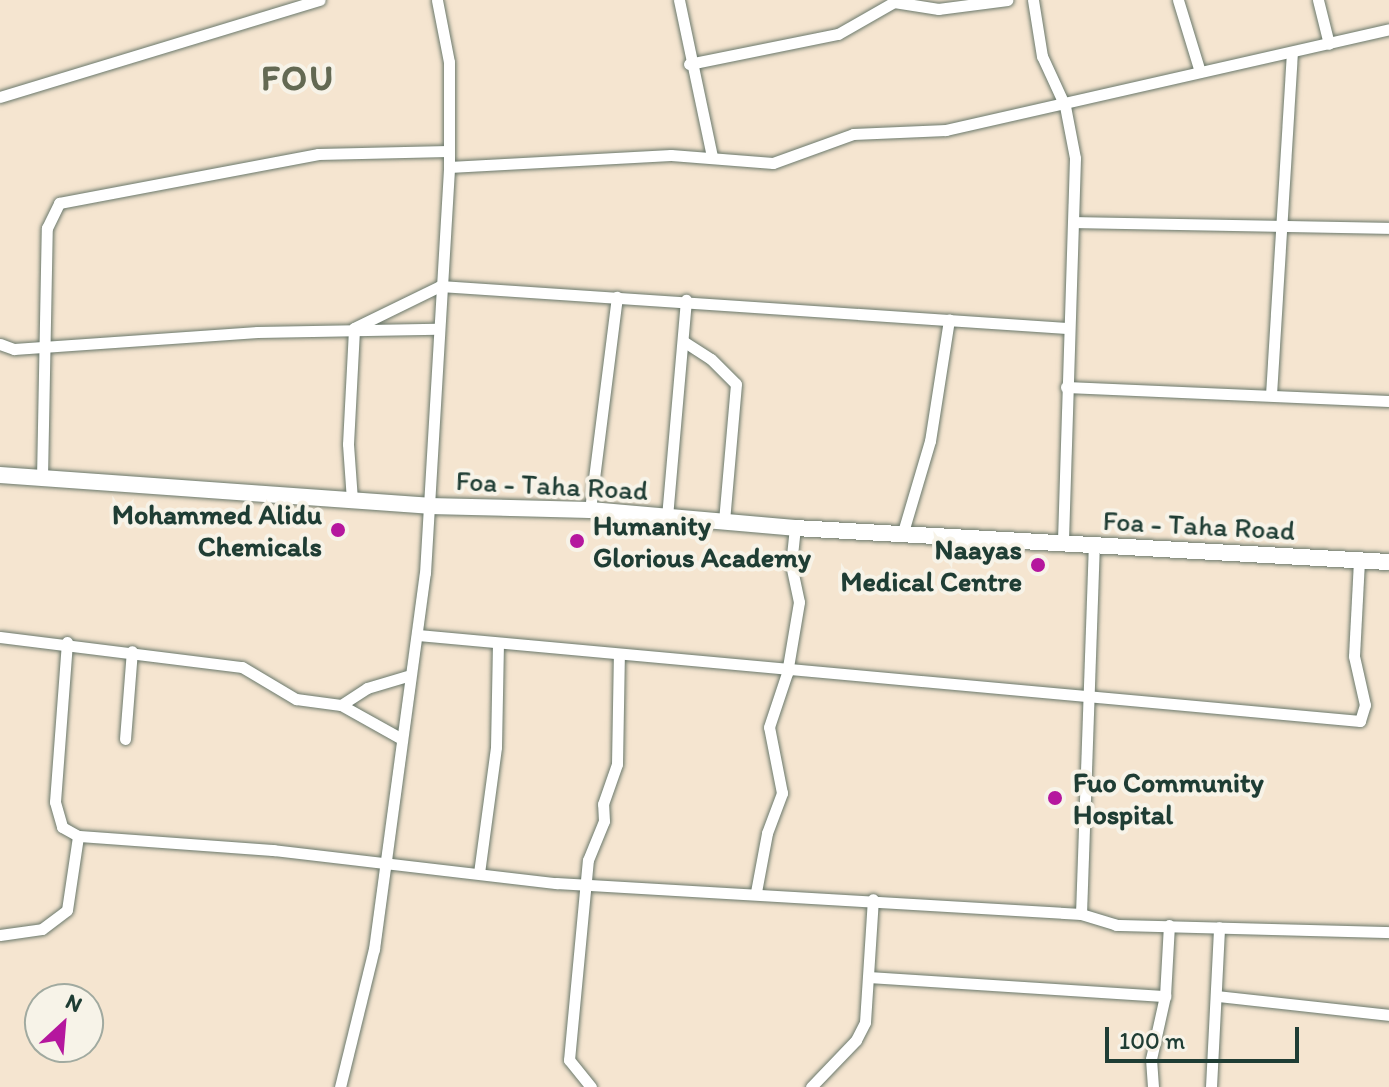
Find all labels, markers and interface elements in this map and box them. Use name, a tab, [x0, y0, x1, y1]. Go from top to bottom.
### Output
district label: FOU	[261, 56, 335, 100]
street label: Foa - Taha Road	[457, 463, 647, 507]
place label: Mohammed Alidu Chemicals	[112, 497, 322, 563]
street label: Foa - Taha Road	[1104, 503, 1294, 547]
place label: Humanity Glorious Academy	[593, 508, 812, 574]
marker: Mohammed Alidu Chemicals	[329, 521, 347, 539]
marker: Humanity Glorious Academy	[568, 532, 586, 550]
place label: Naayas Medical Centre	[840, 532, 1022, 598]
marker: Naayas Medical Centre	[1029, 556, 1047, 574]
place label: Fuo Community Hospital	[1073, 765, 1263, 831]
marker: Fuo Community Hospital	[1044, 787, 1066, 809]
north arrow	[24, 983, 104, 1063]
text: N	[61, 987, 86, 1018]
scale bar	[1109, 1011, 1303, 1061]
text: 100 m	[1119, 1026, 1185, 1055]

